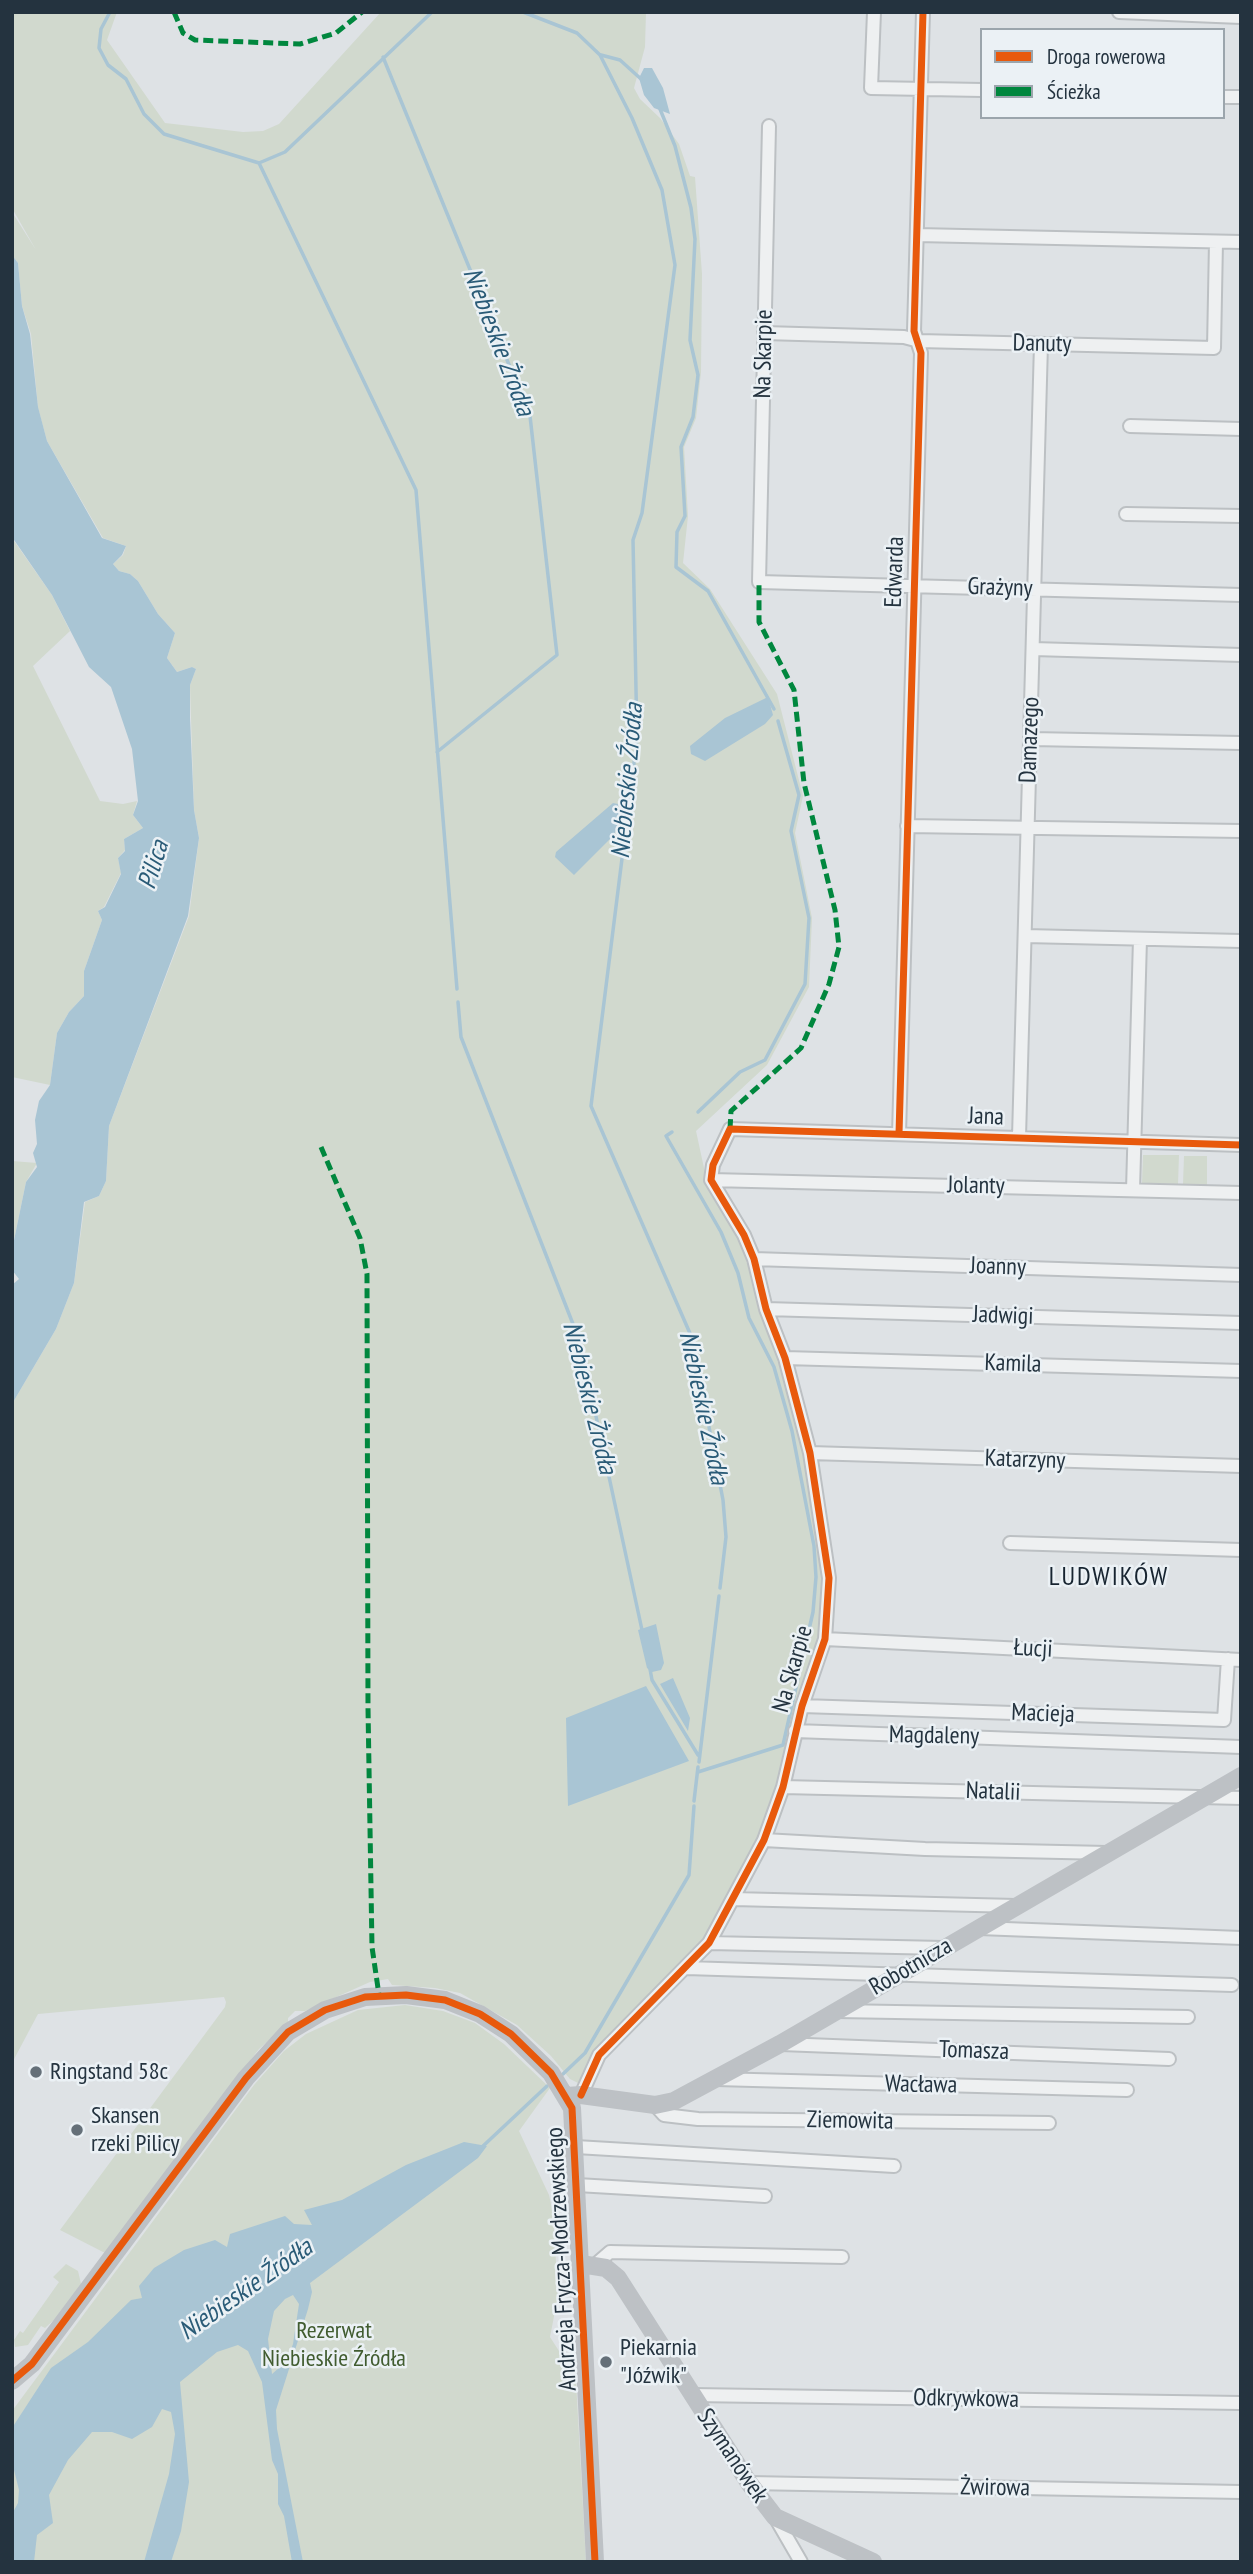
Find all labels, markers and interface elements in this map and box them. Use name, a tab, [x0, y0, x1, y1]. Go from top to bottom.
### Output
legend	[980, 28, 1225, 119]
text: Droga rowerowa	[1047, 43, 1166, 70]
text: Ścieżka	[1047, 78, 1101, 105]
water label: Niebieskie Żródła	[456, 264, 540, 420]
street label: Na Skarpie	[749, 309, 779, 399]
street label: Danuty	[1012, 329, 1072, 359]
street label: Edwarda	[879, 536, 911, 608]
street label: Grażyny	[967, 572, 1033, 604]
street label: Damazego	[1014, 696, 1046, 784]
water label: Niebieskie Źródła	[606, 702, 650, 860]
water label: Pilica	[132, 837, 176, 893]
street label: Jana	[968, 1102, 1004, 1132]
street label: Jolanty	[947, 1171, 1005, 1201]
street label: Joanny	[970, 1252, 1026, 1282]
street label: Jadwigi	[972, 1301, 1034, 1331]
water label: Niebieskie Żródła	[555, 1319, 623, 1477]
water label: Niebieskie Źródła	[672, 1329, 734, 1487]
street label: Kamila	[984, 1349, 1042, 1379]
street label: Katarzyny	[984, 1444, 1066, 1476]
district label: LUDWIKÓW	[1050, 1562, 1168, 1594]
street label: Na Skarpie	[767, 1622, 819, 1716]
street label: Łucji	[1013, 1634, 1053, 1664]
street label: Macieja	[1011, 1699, 1075, 1729]
street label: Magdaleny	[889, 1721, 979, 1751]
street label: Natalii	[965, 1777, 1021, 1807]
street label: Robotnicza	[865, 1932, 957, 2002]
street label: Tomasza	[938, 2035, 1010, 2067]
place label: Ringstand 58c	[50, 2058, 168, 2086]
marker: Ringstand 58c	[28, 2064, 44, 2080]
street label: Wacława	[885, 2070, 957, 2100]
place label: Skansen rzeki Pilicy	[91, 2102, 180, 2158]
street label: Ziemowita	[806, 2106, 894, 2136]
marker: Skansen rzeki Pilicy	[69, 2122, 85, 2138]
street label: Andrzeja Frycza-Modrzewskiego	[541, 2126, 583, 2392]
water label: Niebieskie Źródła	[173, 2233, 319, 2347]
park label: Rezerwat Niebieskie Źródła	[262, 2317, 406, 2373]
place label: Piekarnia "Jóźwik"	[620, 2334, 697, 2390]
marker: Piekarnia "Jóźwik"	[598, 2354, 614, 2370]
street label: Odkrywkowa	[913, 2384, 1019, 2414]
street label: Szymanówek	[690, 2404, 774, 2508]
street label: Żwirowa	[960, 2473, 1030, 2503]

